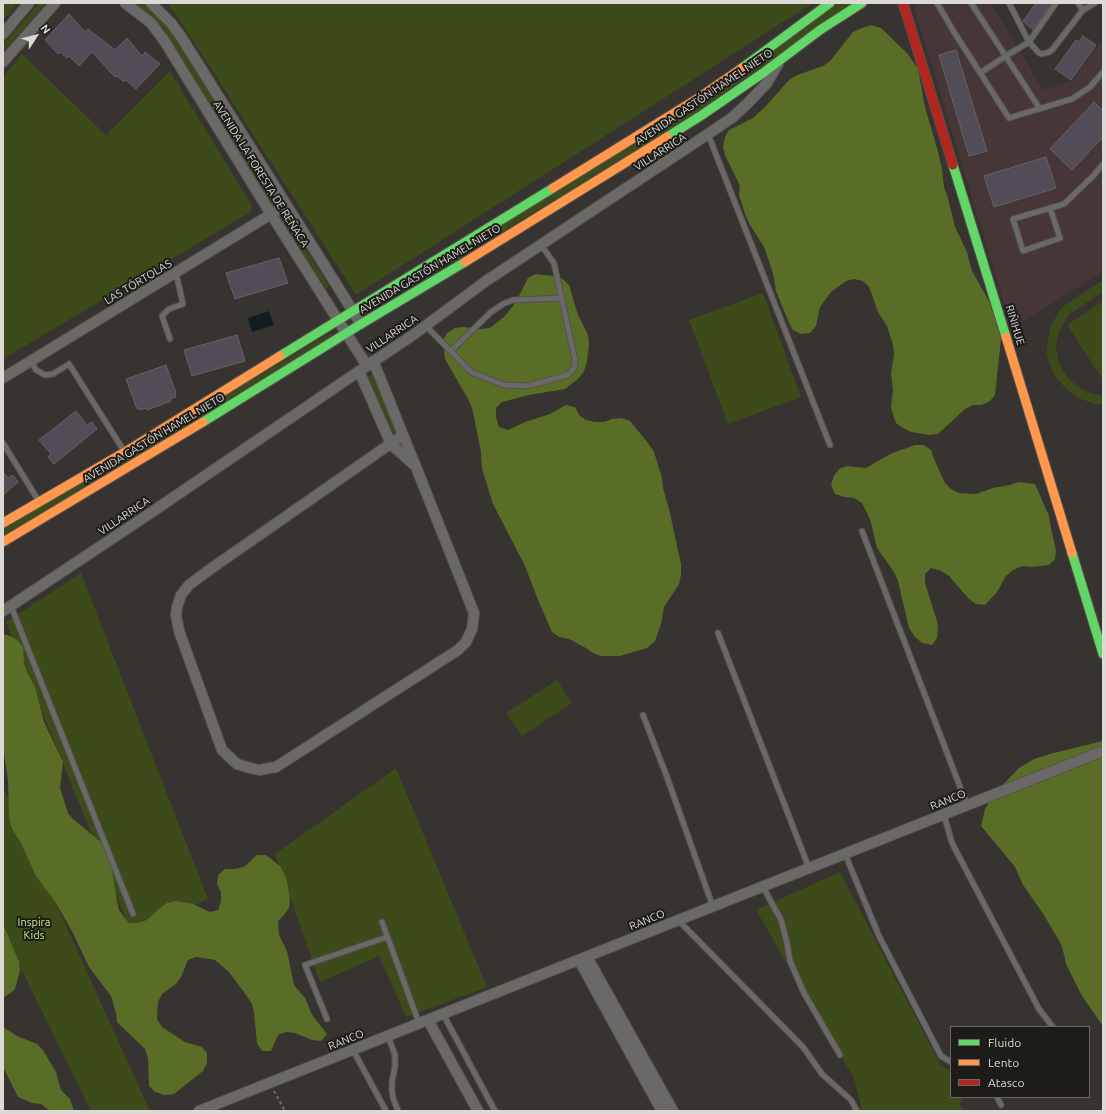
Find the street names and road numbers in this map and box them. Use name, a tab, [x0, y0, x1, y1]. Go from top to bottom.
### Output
street label: AVENIDA GASTÓN HAMEL NIETO	[633, 46, 775, 148]
street label: AVENIDA LA FORESTA DE REÑACA	[210, 98, 312, 250]
street label: VILLARRICA	[632, 130, 688, 174]
street label: AVENIDA GASTÓN HAMEL NIETO	[357, 221, 503, 317]
street label: LAS TÓRTOLAS	[102, 257, 174, 307]
street label: RIÑIHUE	[1003, 303, 1027, 347]
street label: VILLARRICA	[364, 312, 420, 356]
street label: AVENIDA GASTÓN HAMEL NIETO	[81, 390, 227, 486]
street label: VILLARRICA	[96, 494, 152, 538]
street label: RANCO	[928, 787, 968, 813]
street label: RANCO	[627, 907, 667, 933]
street label: RANCO	[326, 1027, 366, 1053]

